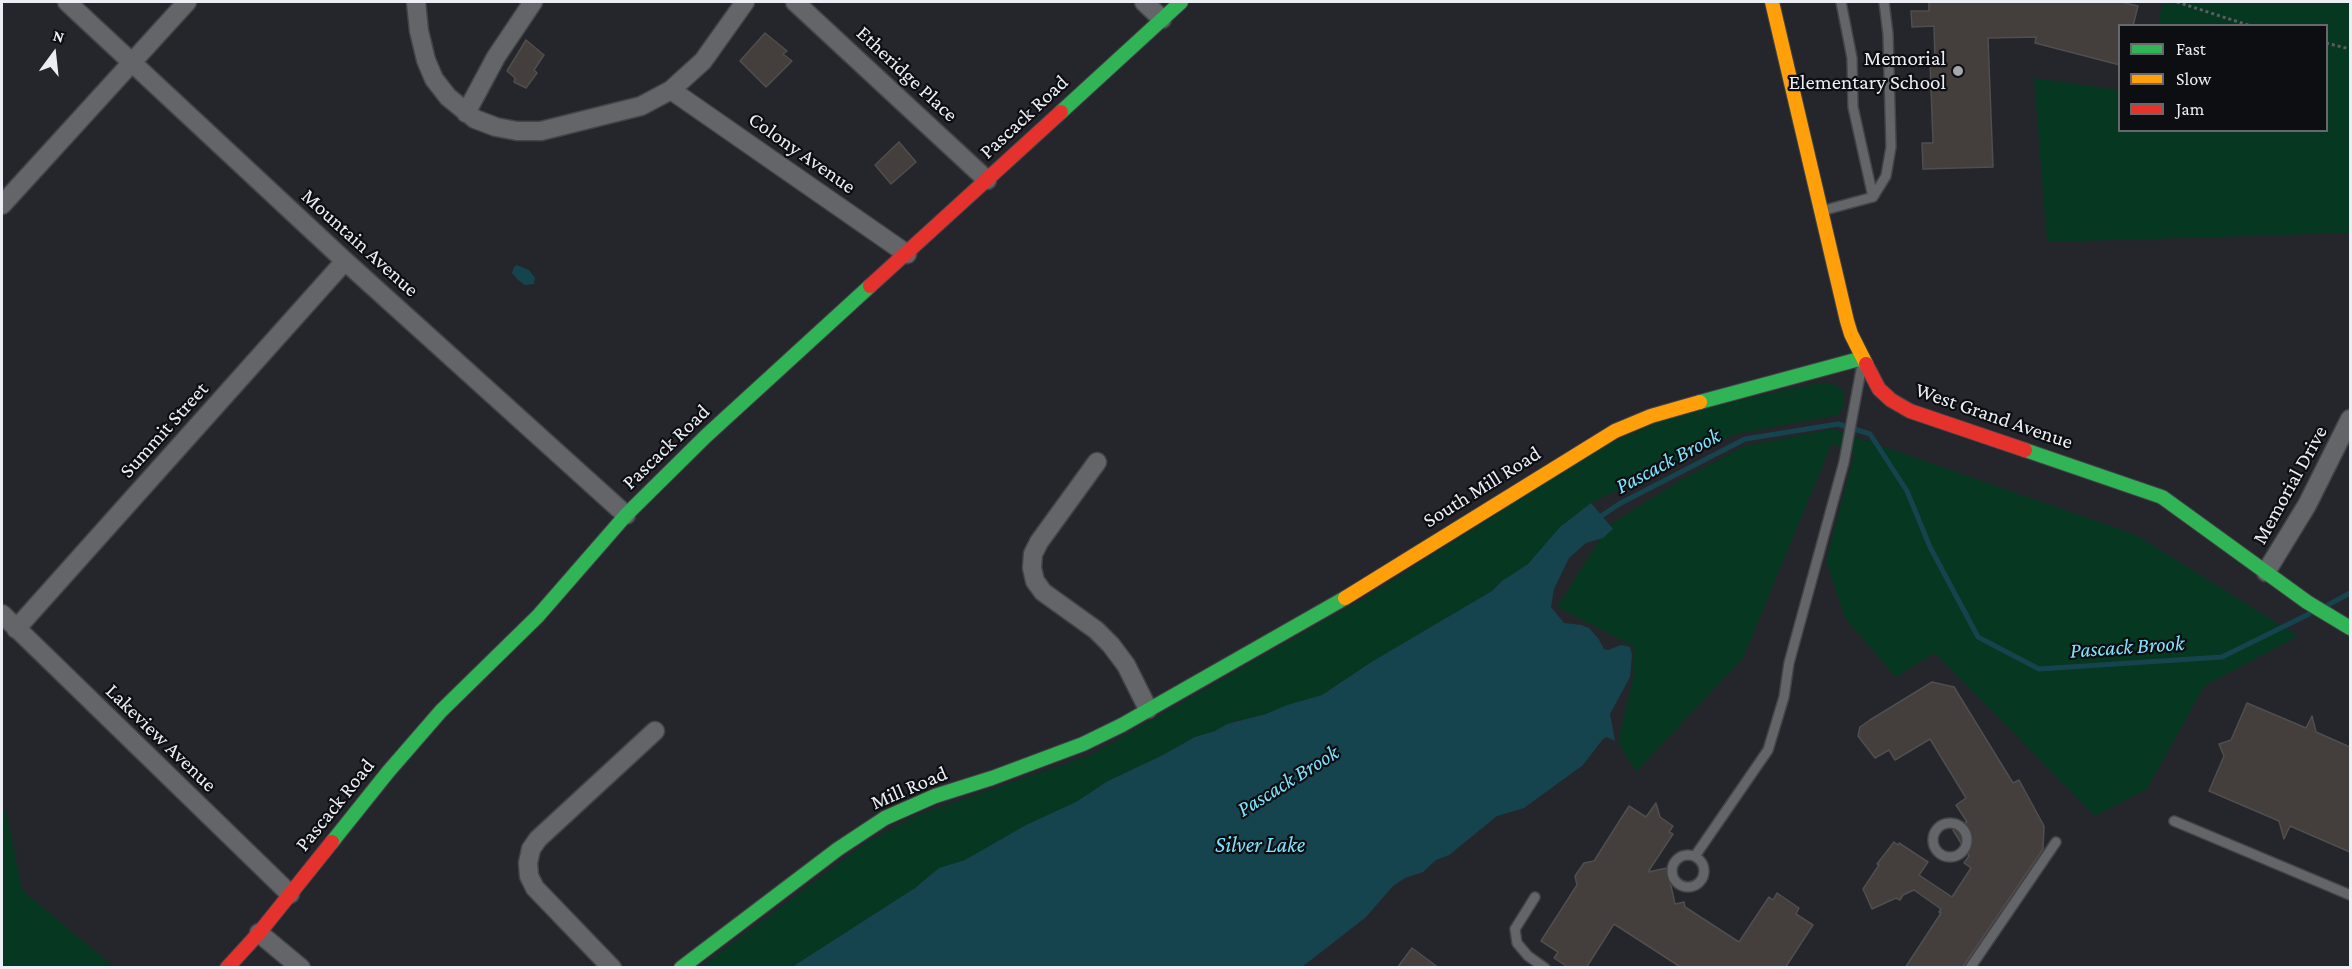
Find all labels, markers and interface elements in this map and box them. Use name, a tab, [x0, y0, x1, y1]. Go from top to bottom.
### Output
street label: Etheridge Place	[851, 21, 963, 127]
north arrow	[24, 24, 84, 84]
legend	[2118, 24, 2328, 132]
text: N	[51, 27, 66, 46]
text: Fast	[2176, 39, 2206, 59]
place label: Memorial Elementary School	[1789, 46, 1946, 96]
marker: Memorial Elementary School	[1951, 64, 1965, 78]
text: Slow	[2176, 69, 2211, 89]
street label: Pascack Road	[975, 70, 1073, 164]
text: Jam	[2176, 99, 2204, 119]
street label: Colony Avenue	[743, 107, 861, 199]
street label: Mountain Avenue	[296, 184, 424, 302]
street label: Summit Street	[114, 377, 214, 483]
street label: West Grand Avenue	[1912, 377, 2076, 455]
street label: Pascack Road	[617, 399, 715, 495]
street label: Memorial Drive	[2247, 421, 2333, 549]
water label: Pascack Brook	[1611, 422, 1725, 500]
street label: South Mill Road	[1418, 441, 1546, 533]
water label: Pascack Brook	[2069, 630, 2185, 664]
street label: Lakeview Avenue	[100, 679, 222, 797]
water label: Pascack Brook	[1232, 739, 1344, 823]
street label: Pascack Road	[290, 754, 380, 856]
street label: Mill Road	[867, 761, 951, 815]
water label: Silver Lake	[1215, 832, 1305, 858]

